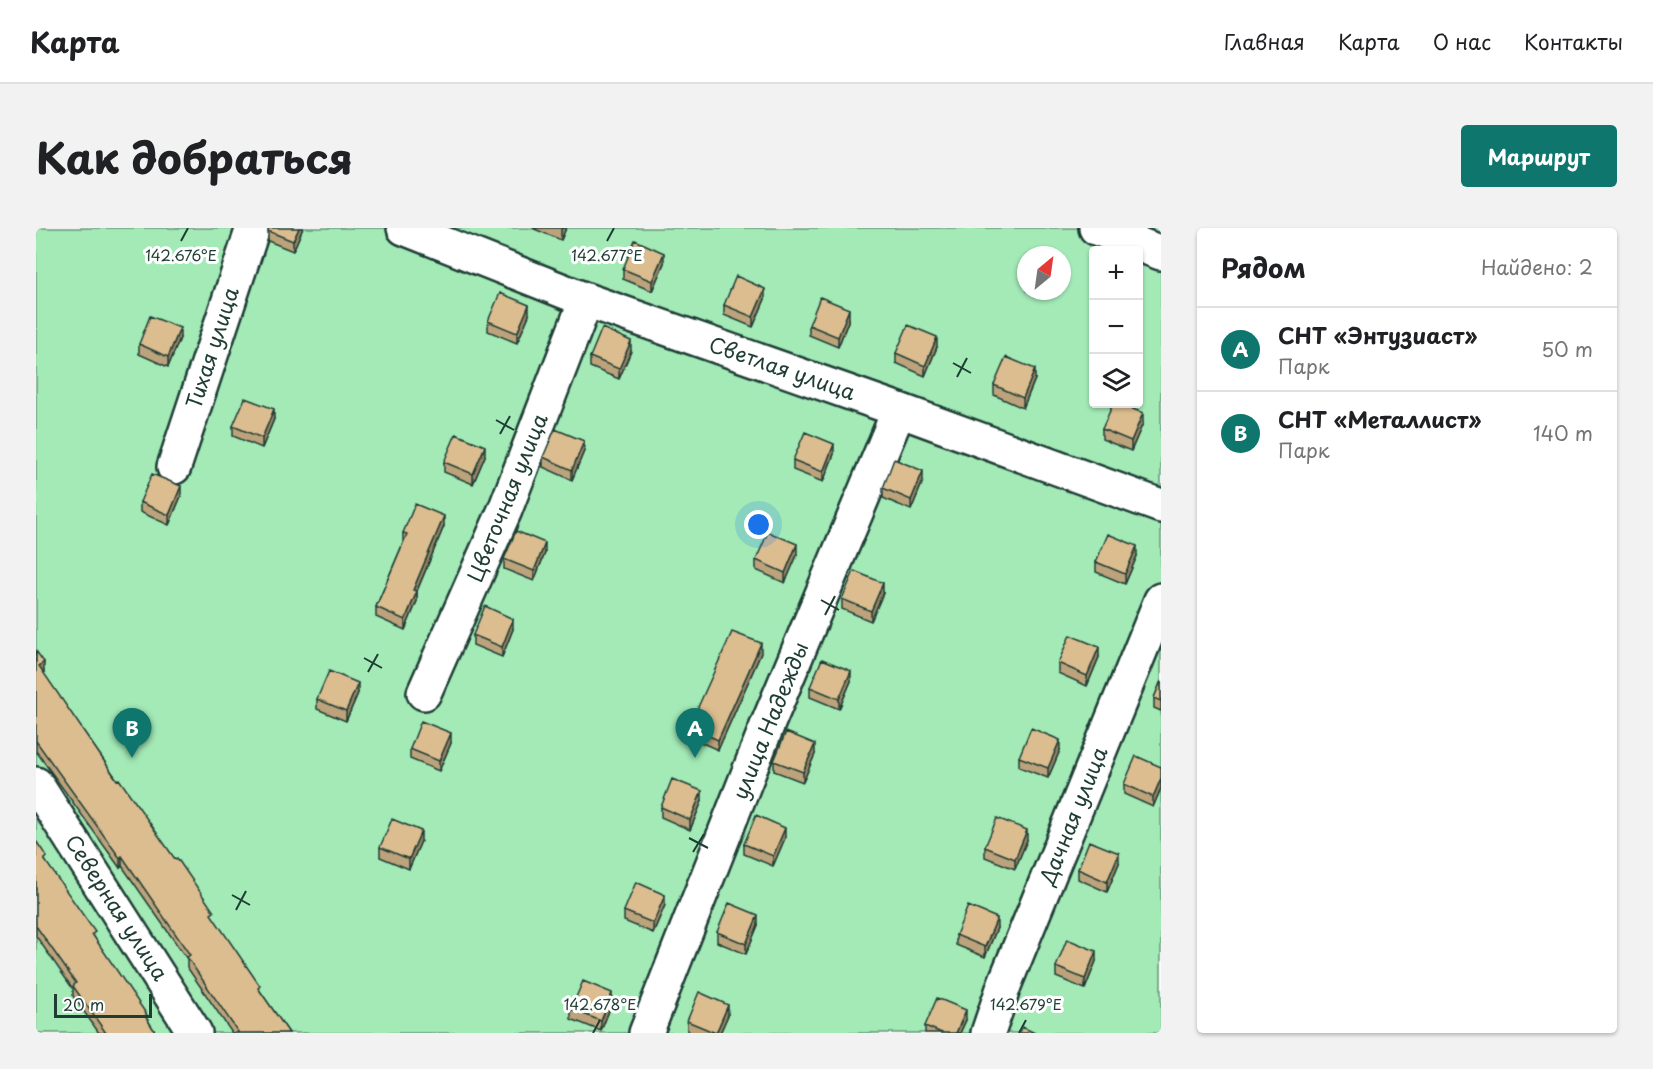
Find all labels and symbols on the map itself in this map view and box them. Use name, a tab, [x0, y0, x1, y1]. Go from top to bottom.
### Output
text: 142.676°E	[145, 243, 217, 266]
text: 142.677°E	[571, 243, 643, 266]
north arrow	[1017, 246, 1071, 300]
street label: Тихая улица	[176, 282, 246, 412]
street label: Светлая улица	[705, 327, 861, 407]
street label: Цветочная улица	[458, 407, 555, 586]
your location	[744, 510, 773, 539]
street label: улица Надежды	[723, 637, 815, 804]
pin: B	[112, 708, 152, 758]
pin: A	[676, 708, 714, 758]
street label: Дачная улица	[1030, 741, 1115, 890]
street label: Северная улица	[58, 827, 177, 987]
scale bar	[54, 991, 152, 1018]
text: 142.678°E	[564, 992, 636, 1015]
text: 142.679°E	[990, 992, 1062, 1015]

